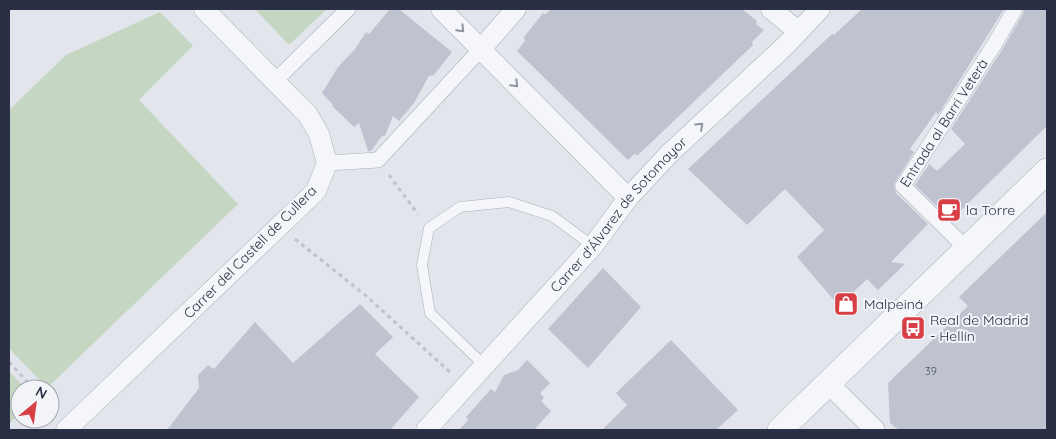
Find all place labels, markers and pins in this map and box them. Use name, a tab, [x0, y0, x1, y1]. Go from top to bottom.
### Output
cafe icon: la Torre	[936, 197, 962, 223]
place label: la Torre	[966, 201, 1015, 219]
shop icon: Malpeiná	[833, 291, 859, 317]
place label: Malpeiná	[864, 295, 923, 313]
place label: Real de Madrid - Hellín	[930, 311, 1028, 345]
bus stop icon: Real de Madrid - Hellín	[900, 315, 926, 341]

